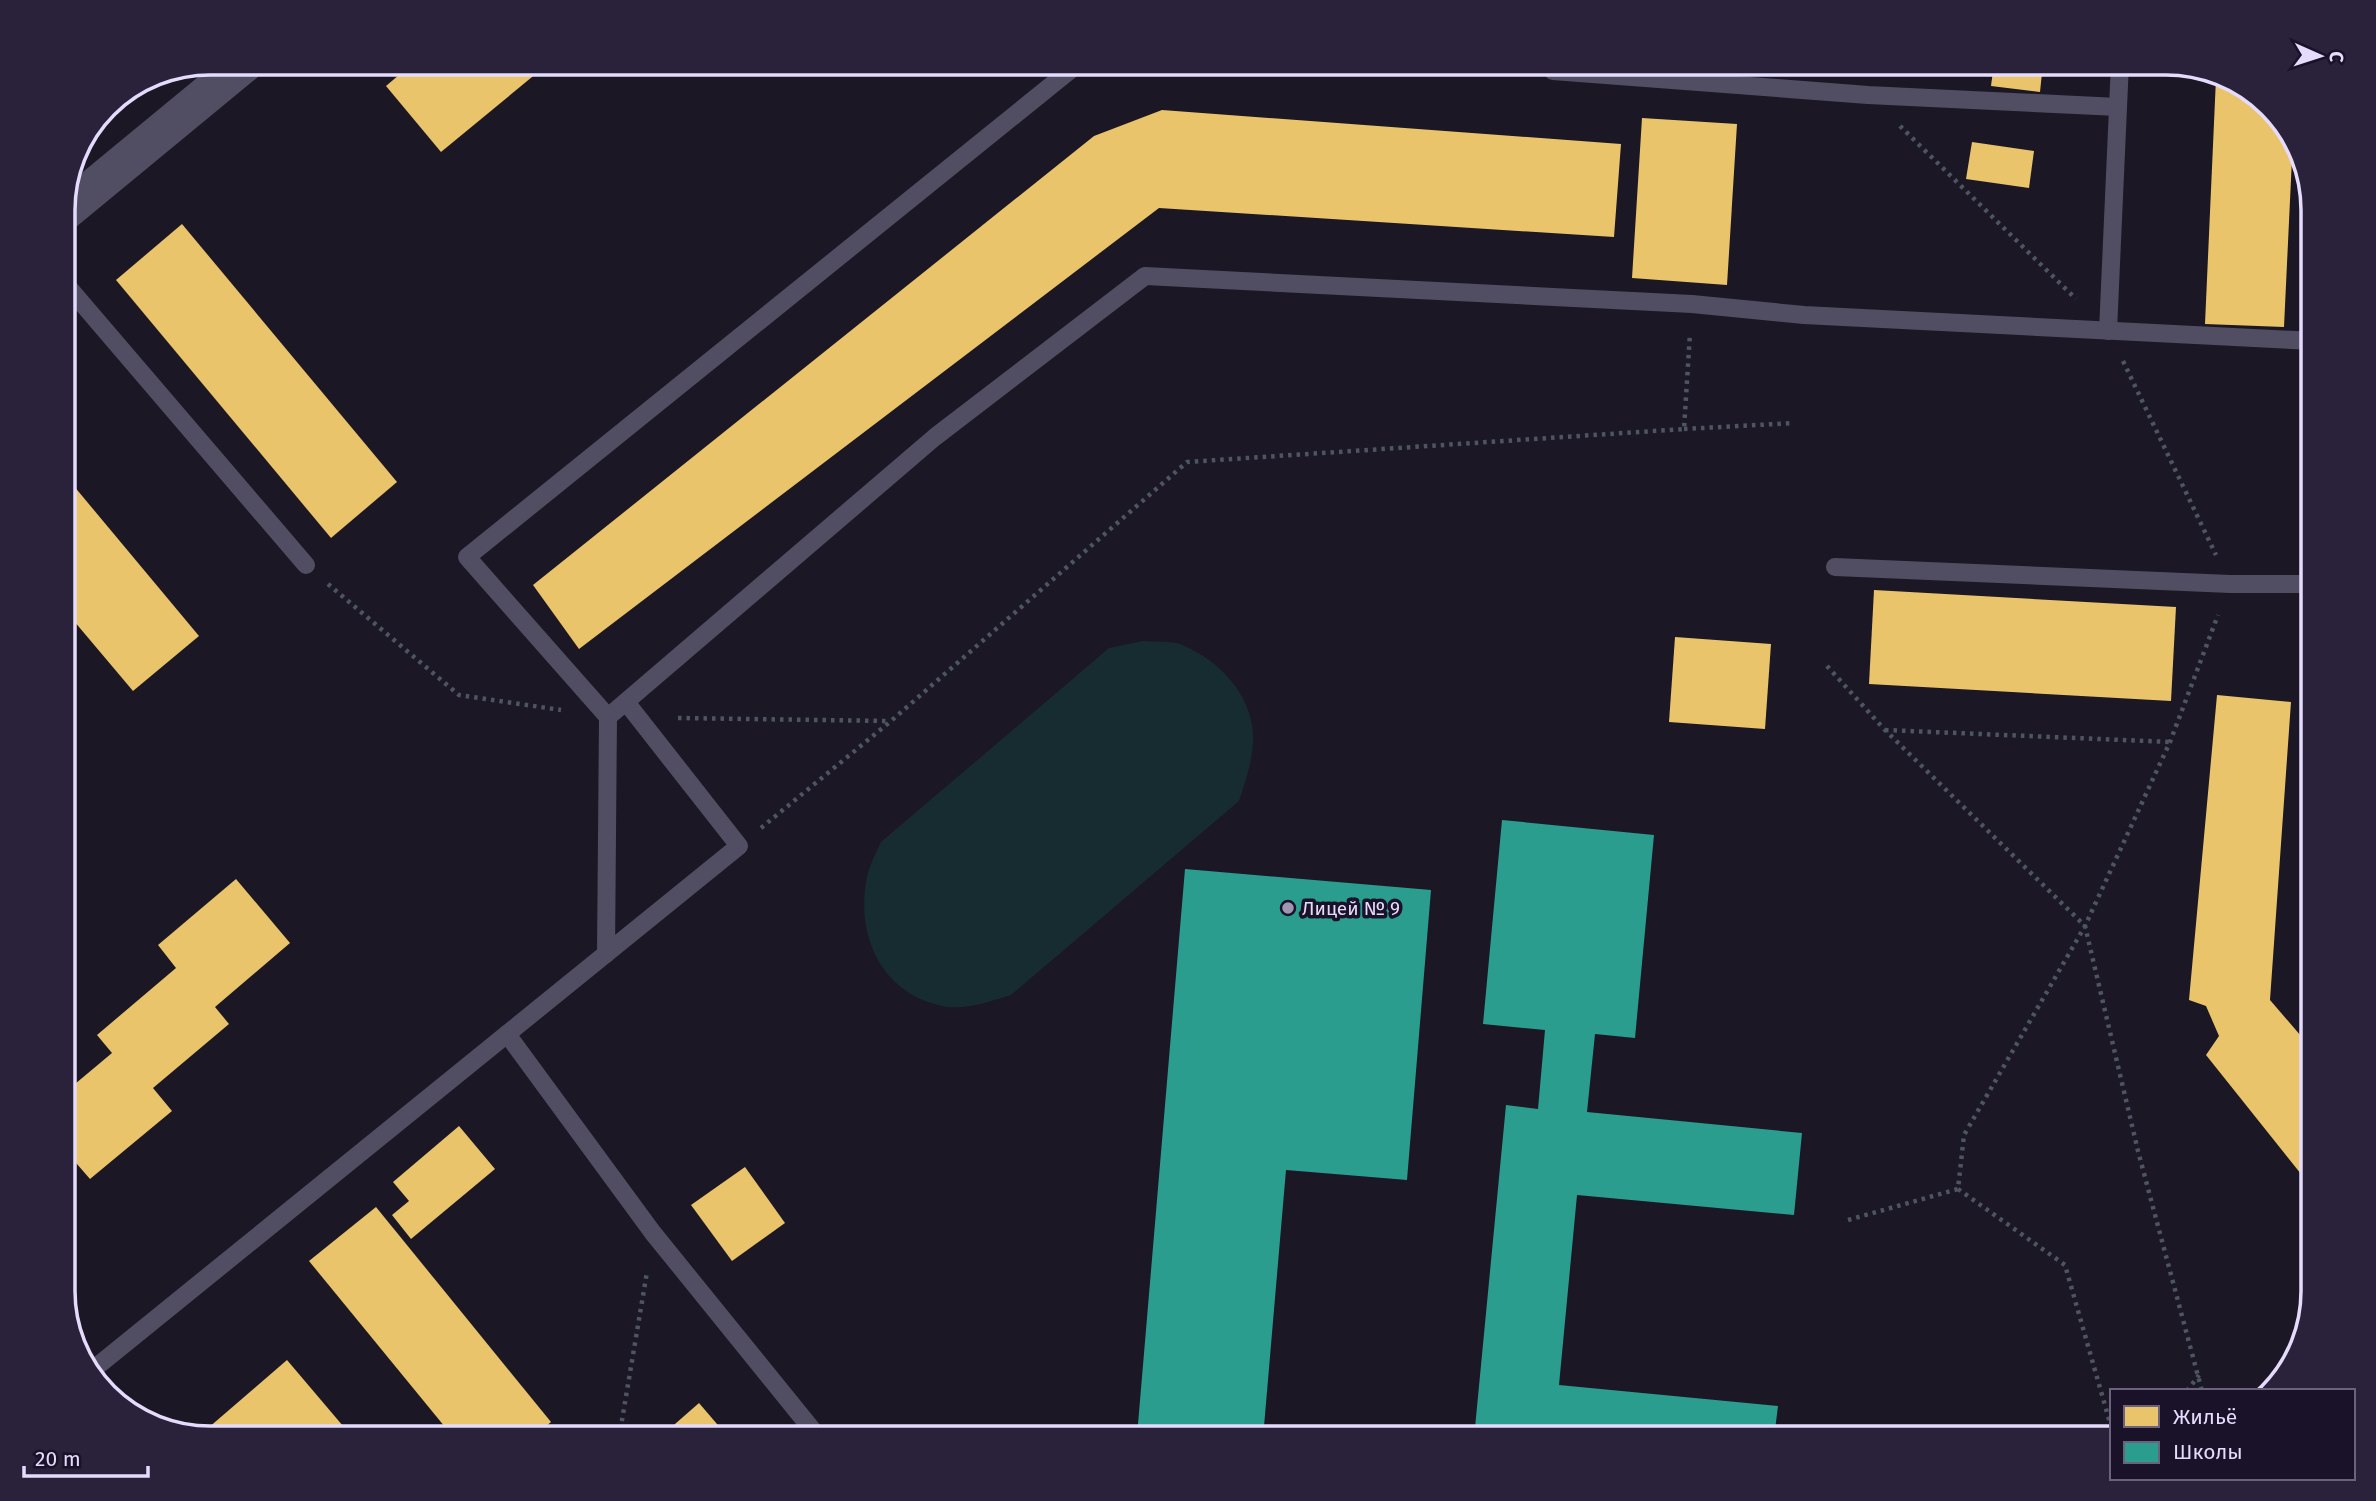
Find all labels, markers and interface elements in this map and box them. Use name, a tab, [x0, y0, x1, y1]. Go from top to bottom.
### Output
north arrow	[2285, 21, 2355, 91]
text: С	[2325, 51, 2348, 63]
place label: Лицей № 9	[1302, 897, 1400, 920]
marker: Лицей № 9	[1280, 900, 1296, 916]
legend	[2110, 1389, 2355, 1480]
text: Жильё	[2173, 1404, 2237, 1430]
scale bar	[24, 1434, 149, 1478]
text: Школы	[2173, 1439, 2243, 1465]
text: 20 m	[35, 1446, 81, 1472]

